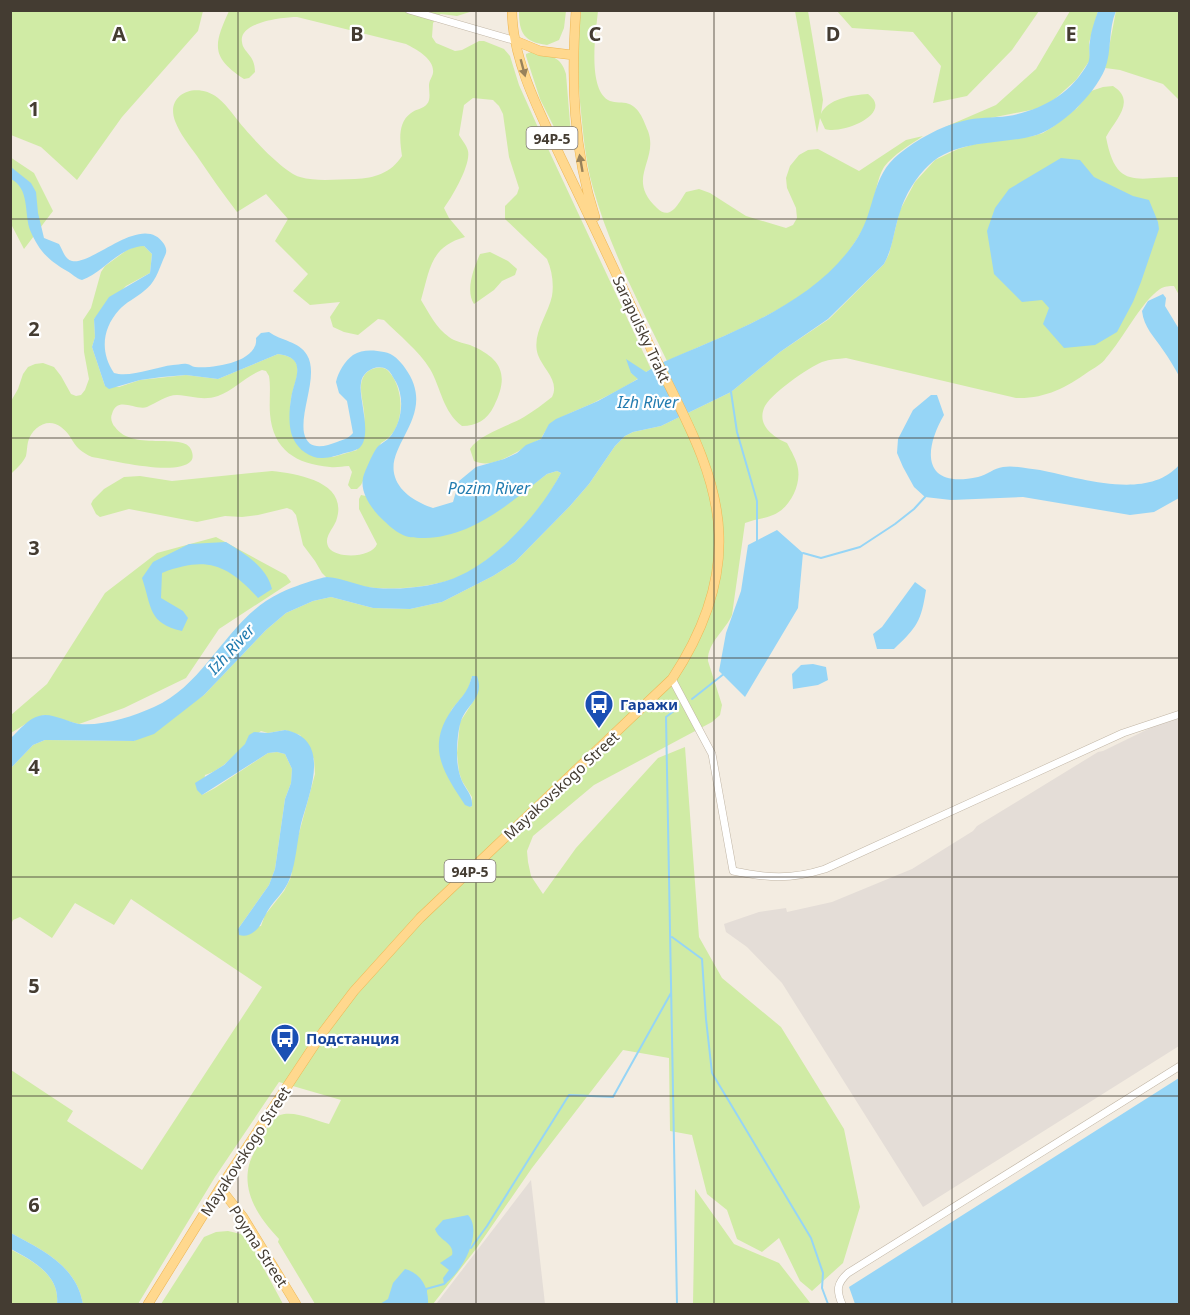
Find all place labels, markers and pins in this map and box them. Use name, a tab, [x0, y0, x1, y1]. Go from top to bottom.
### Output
bus stop icon: Гаражи	[583, 688, 615, 730]
place label: Гаражи	[620, 694, 678, 714]
bus stop icon: Подстанция	[269, 1022, 301, 1064]
place label: Подстанция	[306, 1028, 399, 1048]

